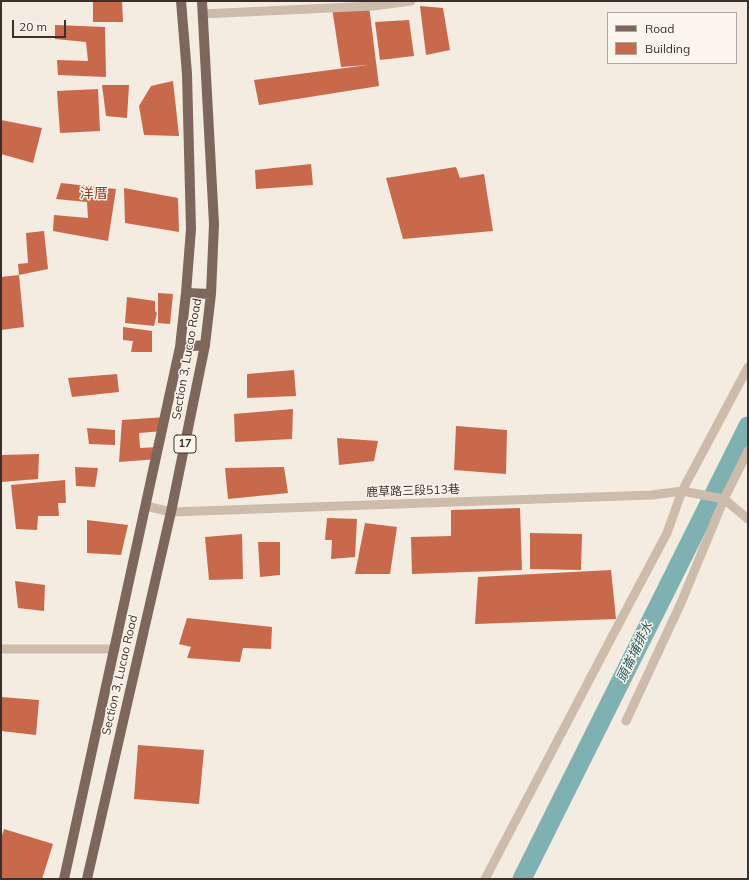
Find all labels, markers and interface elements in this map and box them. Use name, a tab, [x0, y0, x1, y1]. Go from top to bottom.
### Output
scale bar	[14, 12, 68, 38]
legend	[607, 12, 737, 64]
text: 20 m	[19, 19, 47, 34]
text: Road	[645, 21, 674, 36]
text: Building	[645, 41, 690, 56]
district label: 洋厝	[80, 186, 108, 202]
street label: Section 3, Lucao Road	[169, 297, 205, 421]
road number: 17	[174, 435, 196, 453]
street label: 鹿草路三段513巷	[366, 482, 460, 500]
street label: Section 3, Lucao Road	[99, 613, 141, 737]
water label: 頭崙埔排水	[614, 619, 656, 685]

